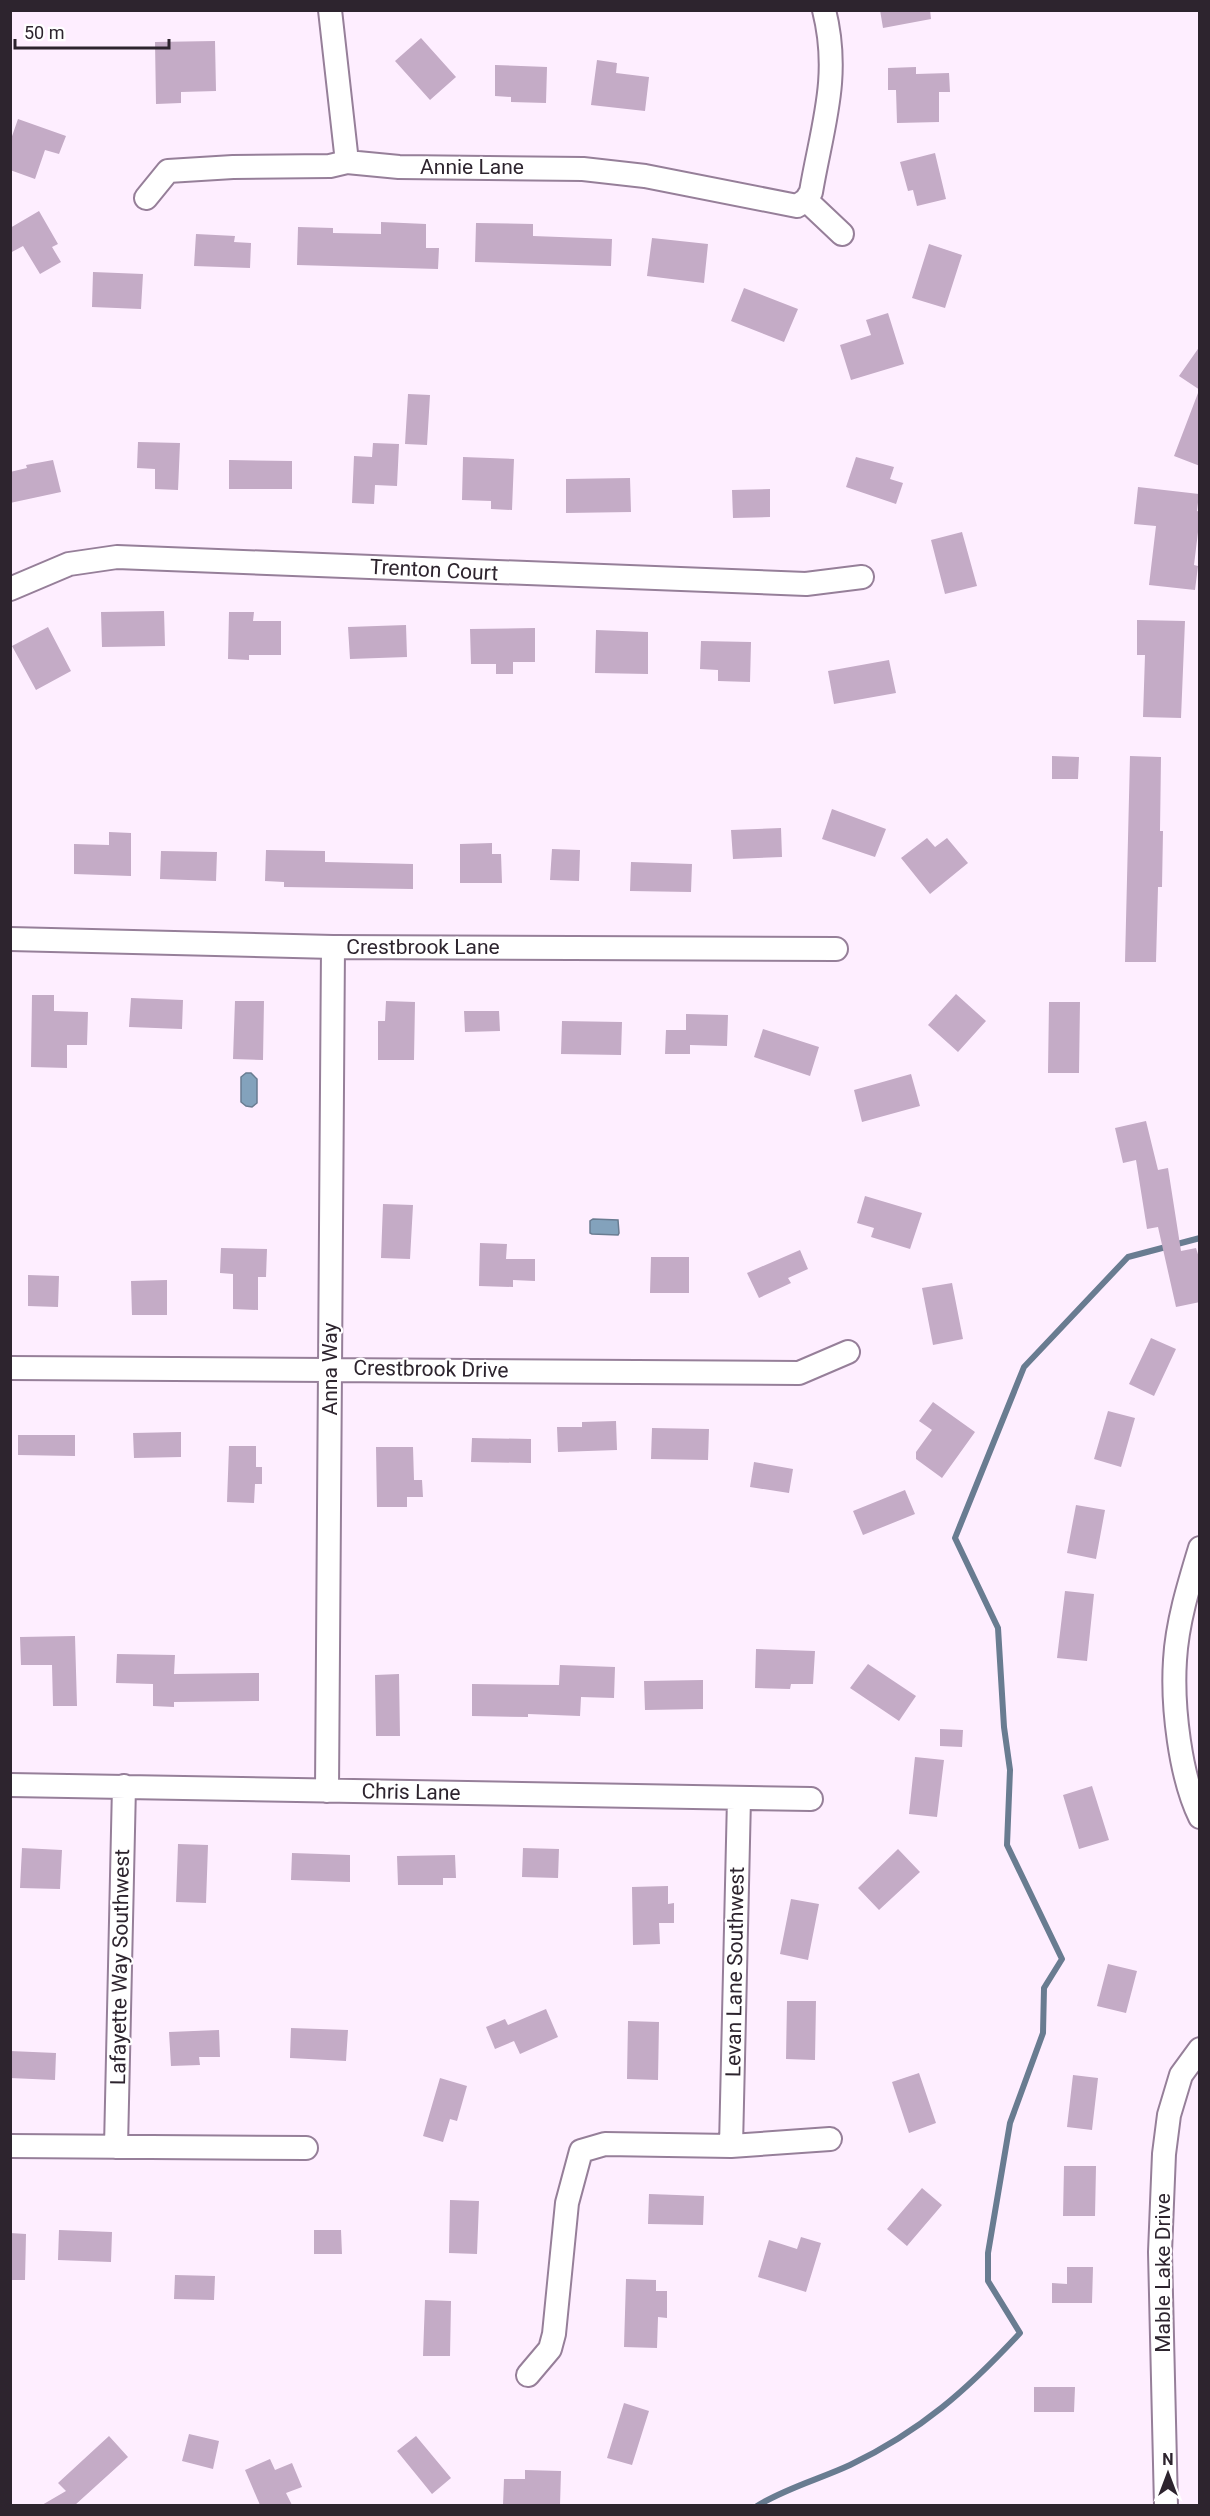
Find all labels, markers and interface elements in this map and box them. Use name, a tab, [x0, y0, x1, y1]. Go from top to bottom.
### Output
scale bar	[15, 12, 170, 50]
text: 50 m	[24, 22, 64, 43]
street label: Annie Lane	[420, 155, 524, 179]
street label: Trenton Court	[369, 555, 499, 585]
street label: Crestbrook Lane	[346, 935, 500, 959]
street label: Anna Way	[318, 1322, 342, 1416]
street label: Crestbrook Drive	[353, 1356, 509, 1382]
street label: Chris Lane	[361, 1779, 461, 1805]
street label: Lafayette Way Southwest	[106, 1849, 134, 2085]
street label: Levan Lane Southwest	[721, 1867, 749, 2077]
street label: Mable Lake Drive	[1151, 2193, 1175, 2353]
north arrow	[1138, 2444, 1198, 2504]
text: N	[1162, 2450, 1174, 2469]

